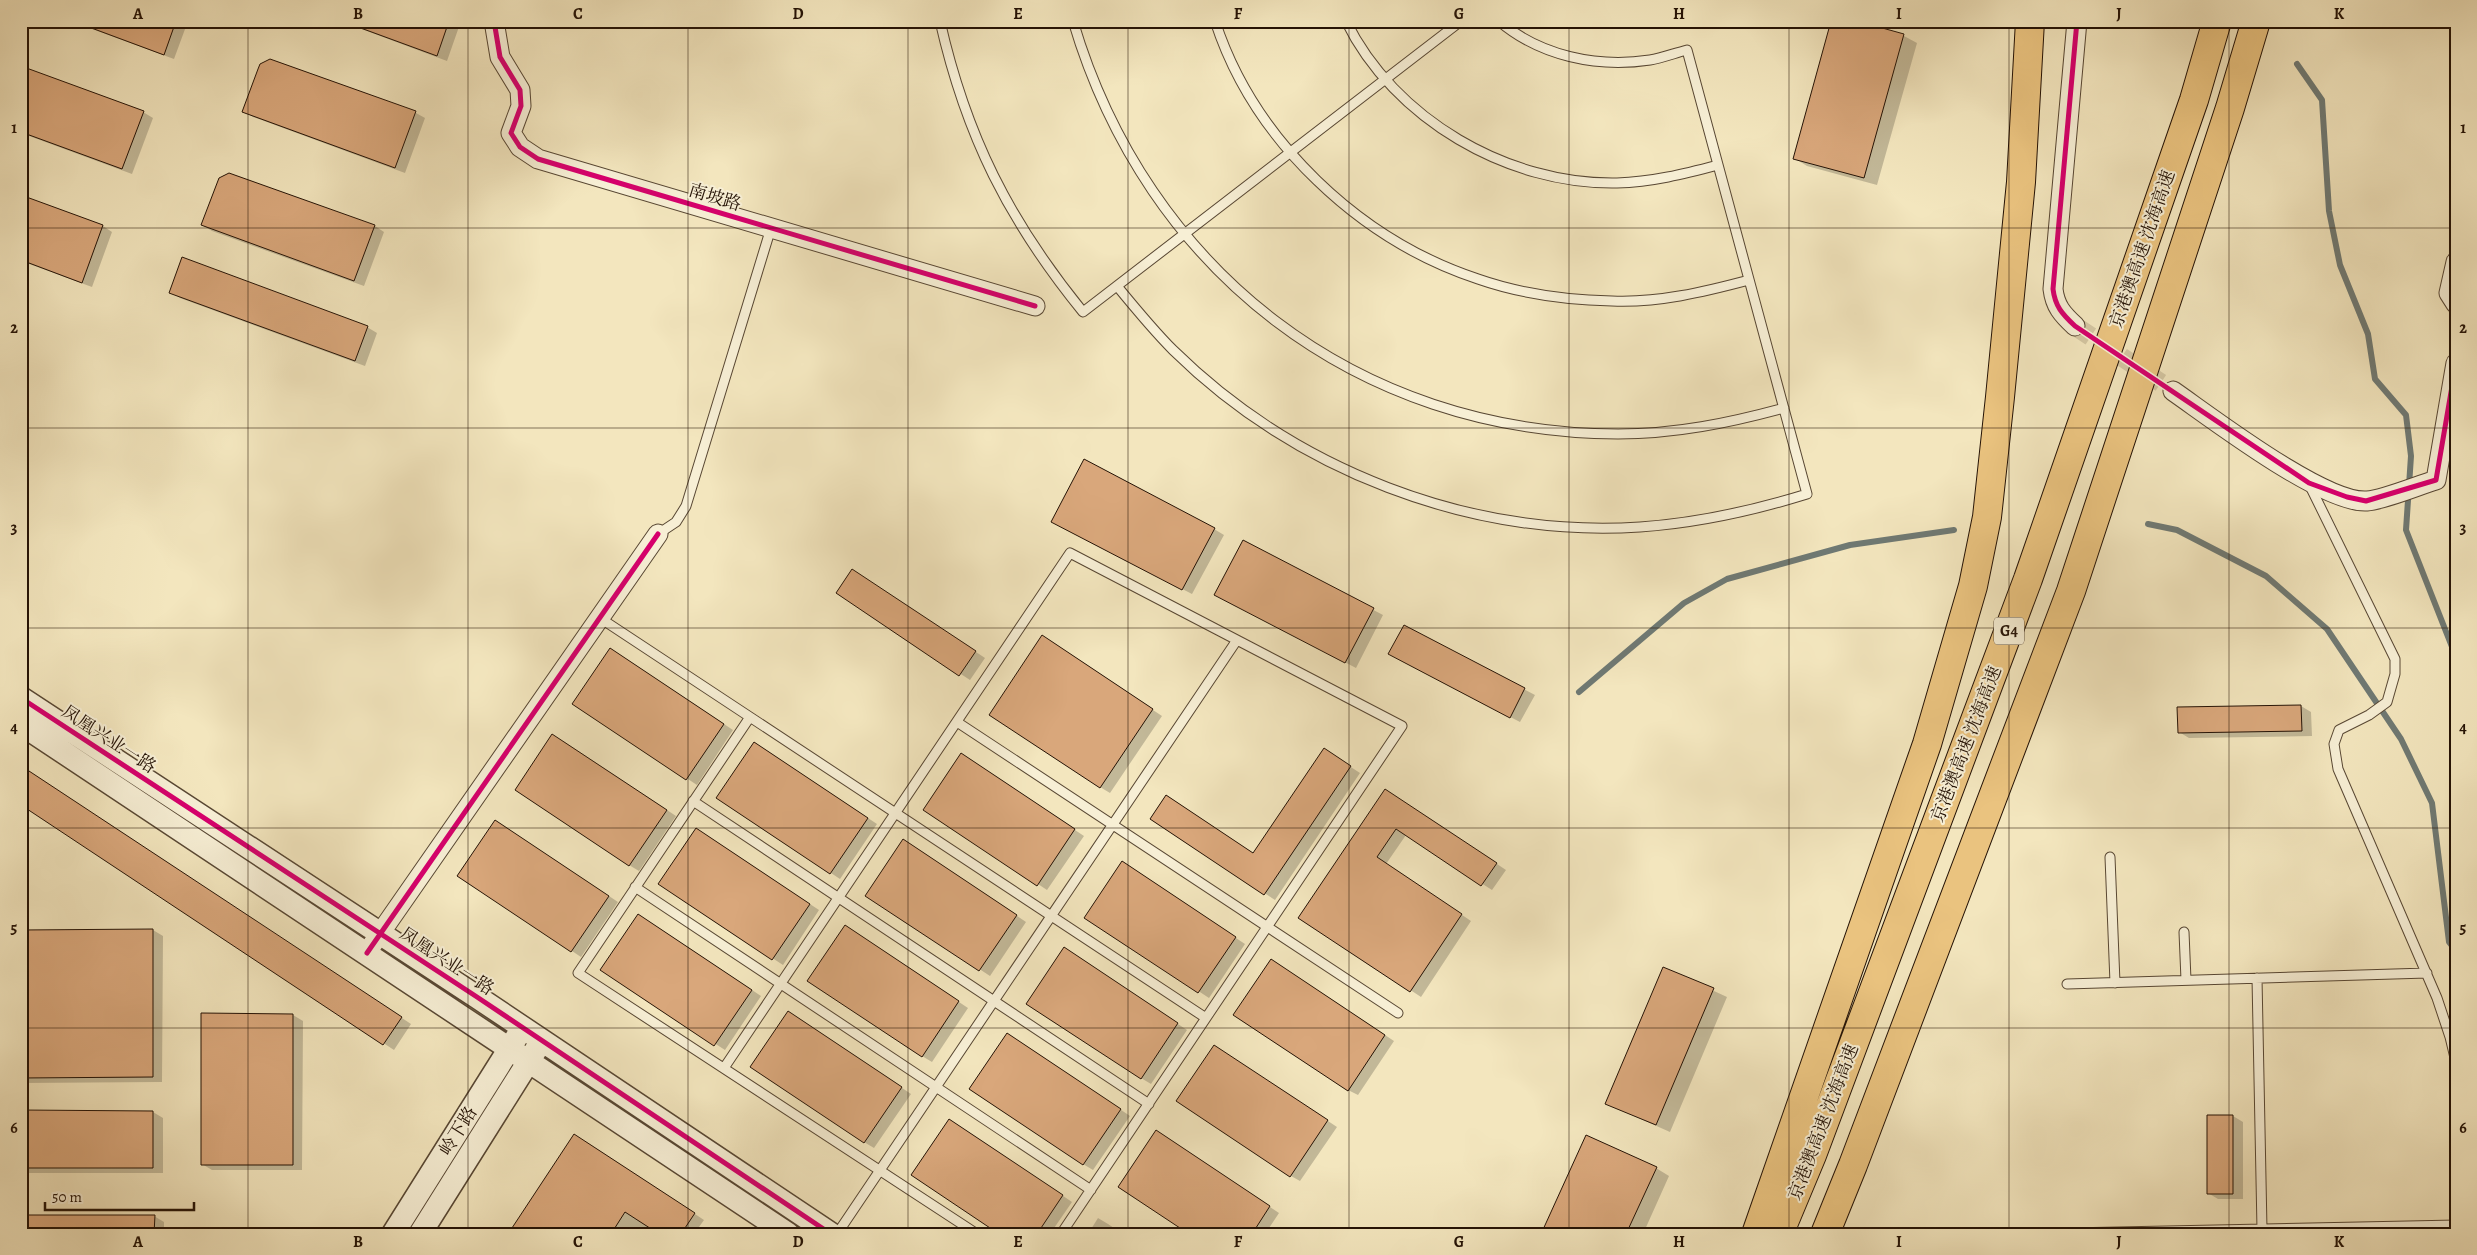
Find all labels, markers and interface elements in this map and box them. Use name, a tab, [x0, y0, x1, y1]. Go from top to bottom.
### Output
text: A	[132, 3, 144, 25]
text: B	[353, 3, 363, 25]
text: C	[573, 3, 583, 25]
text: D	[792, 3, 804, 25]
text: E	[1013, 3, 1023, 25]
text: F	[1234, 3, 1243, 25]
text: G	[1454, 3, 1464, 25]
text: H	[1673, 3, 1685, 25]
text: I	[1896, 3, 1902, 25]
text: J	[2116, 3, 2122, 25]
text: K	[2334, 3, 2345, 25]
text: 1	[11, 117, 17, 139]
text: 1	[2460, 117, 2466, 139]
street label: 京港澳高速 沈海高速	[2104, 167, 2180, 331]
street label: 南坡路	[686, 178, 744, 216]
text: 2	[10, 317, 18, 339]
text: 2	[2459, 317, 2467, 339]
text: 3	[11, 517, 18, 539]
text: 3	[2460, 517, 2467, 539]
road number: G4	[1994, 618, 2024, 644]
street label: 京港澳高速 沈海高速	[1925, 662, 2007, 826]
street label: 凤凰兴业一路	[57, 700, 161, 778]
text: 4	[10, 717, 18, 739]
text: 4	[2459, 717, 2467, 739]
text: 5	[11, 917, 18, 939]
text: 5	[2460, 917, 2467, 939]
street label: 凤凰兴业一路	[395, 922, 499, 1000]
street label: 京港澳高速 沈海高速	[1782, 1040, 1864, 1204]
street label: 岭下路	[434, 1102, 482, 1160]
text: 6	[10, 1117, 18, 1139]
text: 6	[2459, 1117, 2467, 1139]
scale bar	[45, 1180, 194, 1212]
text: 50 m	[52, 1187, 82, 1207]
text: A	[132, 1231, 144, 1253]
text: B	[353, 1231, 363, 1253]
text: C	[573, 1231, 583, 1253]
text: D	[792, 1231, 804, 1253]
text: E	[1013, 1231, 1023, 1253]
text: F	[1234, 1231, 1243, 1253]
text: G	[1454, 1231, 1464, 1253]
text: H	[1673, 1231, 1685, 1253]
text: I	[1896, 1231, 1902, 1253]
text: J	[2116, 1231, 2122, 1253]
text: K	[2334, 1231, 2345, 1253]

